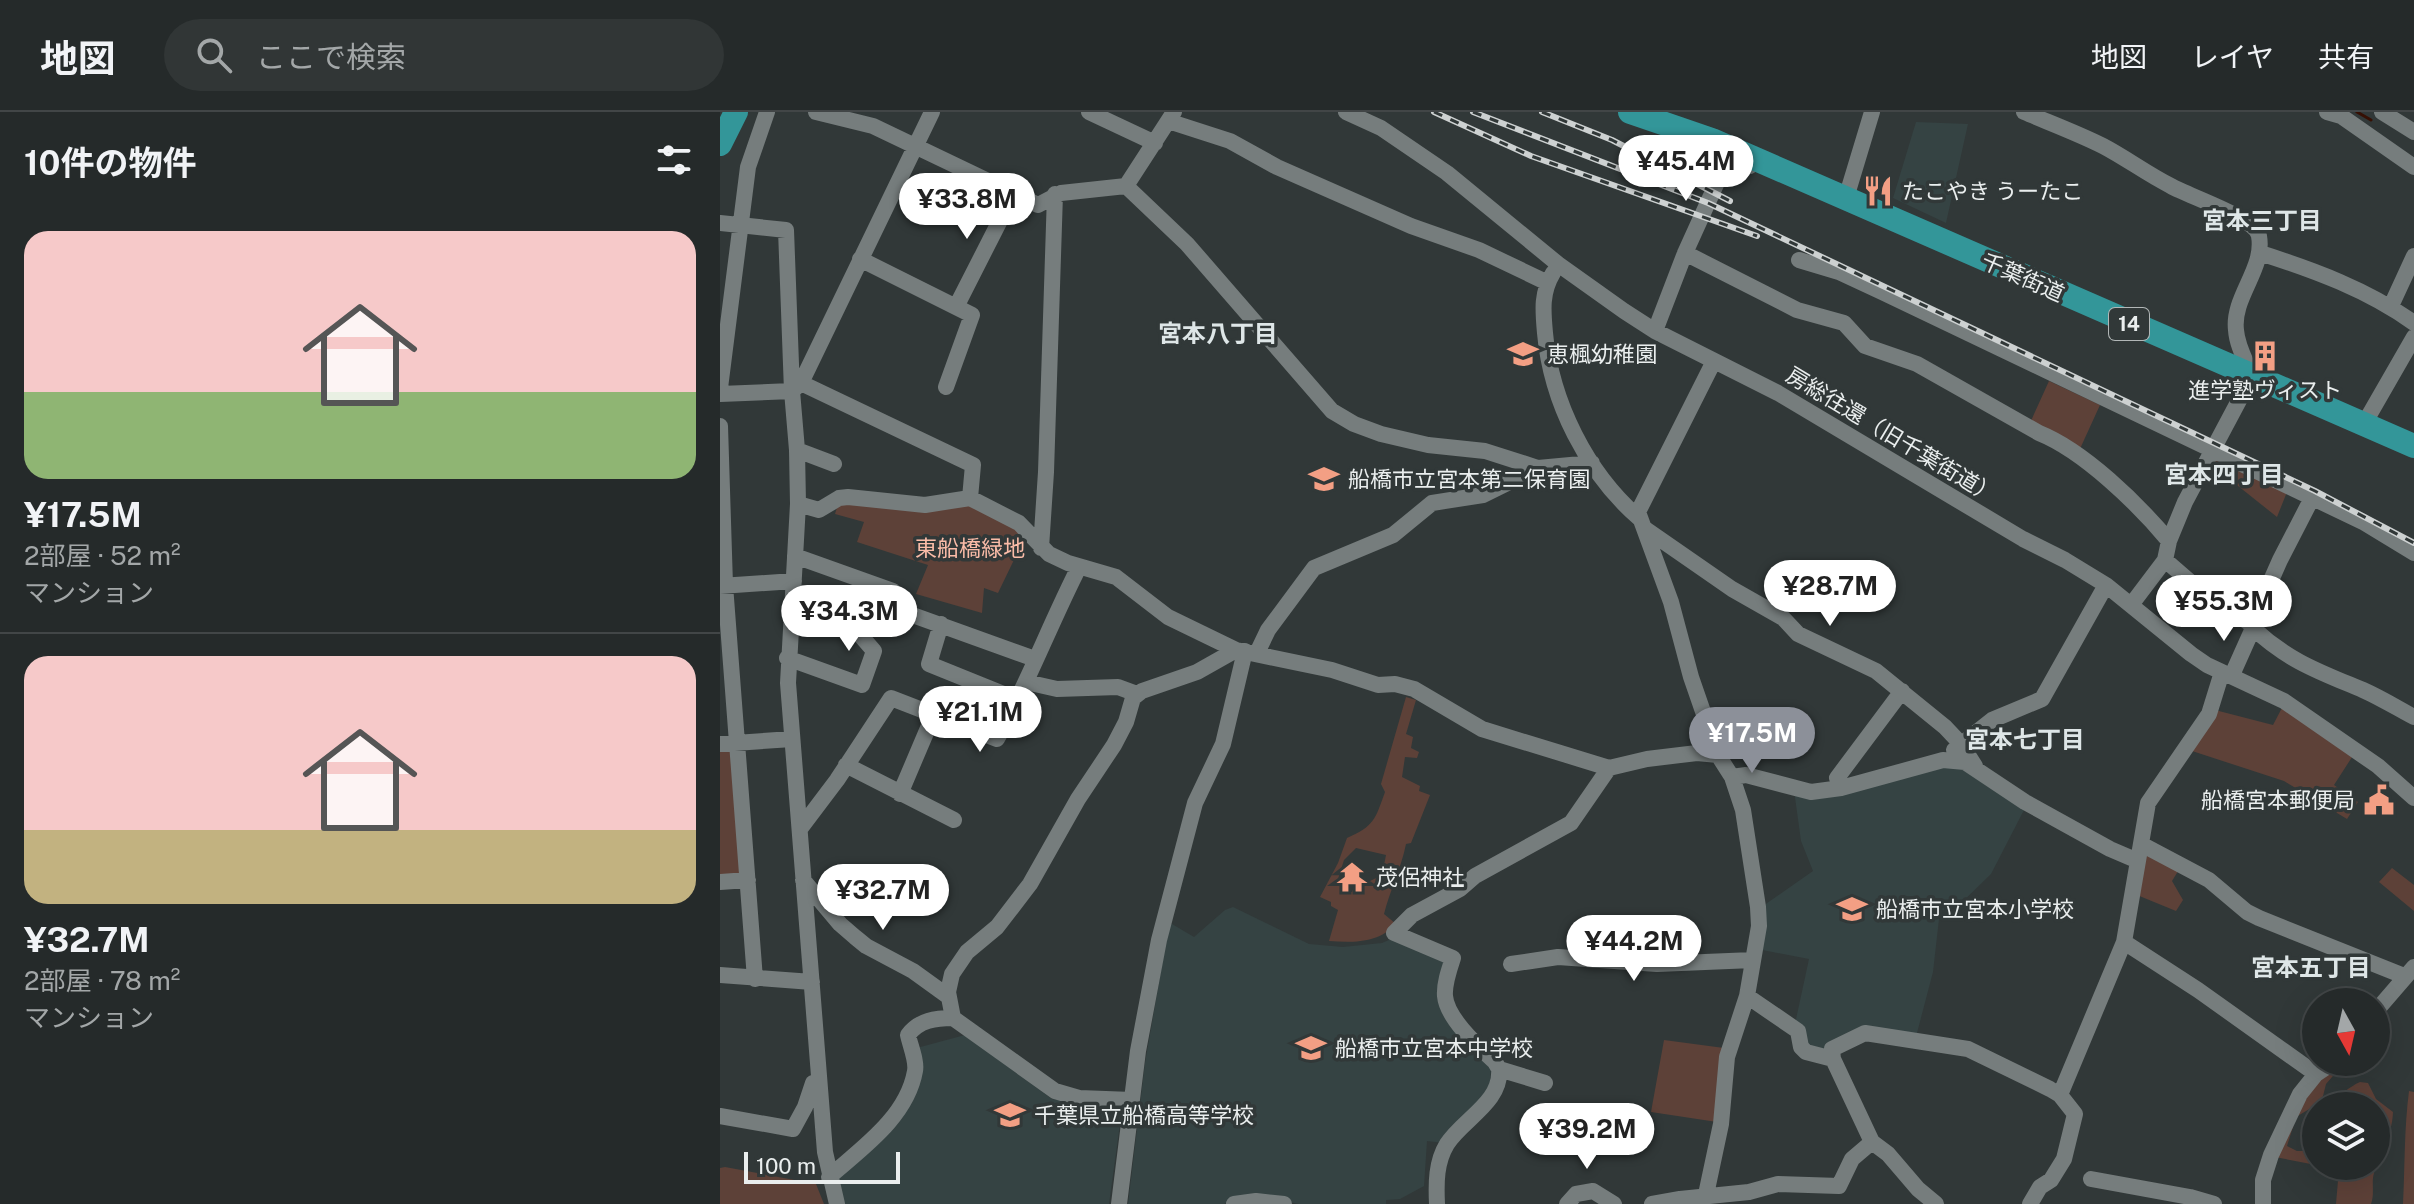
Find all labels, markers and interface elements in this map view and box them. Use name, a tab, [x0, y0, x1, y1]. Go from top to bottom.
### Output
search box	[164, 19, 724, 91]
icon: search	[192, 33, 236, 77]
text: 地図	[40, 36, 116, 81]
text: ここで検索	[256, 39, 406, 75]
text: 地図	[2091, 40, 2147, 73]
text: レイヤ	[2191, 40, 2274, 73]
text: 共有	[2318, 40, 2374, 73]
pin: ¥45.4M	[1621, 135, 1751, 203]
icon: filters	[652, 138, 696, 182]
text: 10件の物件	[24, 143, 196, 183]
text: ¥45.4M	[1636, 145, 1736, 176]
pin: ¥33.8M	[902, 173, 1032, 241]
restaurant icon: たこやき うーたこ	[1861, 174, 1895, 208]
place label: たこやき うーたこ	[1902, 178, 2083, 204]
text: ¥33.8M	[917, 183, 1017, 214]
district label: 宮本三丁目	[2202, 206, 2322, 234]
street label: 千葉街道	[1978, 247, 2068, 307]
icon: home	[288, 283, 432, 427]
road number: 14	[2109, 308, 2149, 340]
district label: 宮本八丁目	[1158, 319, 1278, 347]
school or university icon: 恵楓幼稚園	[1506, 337, 1540, 371]
building icon: 進学塾ヴィスト	[2248, 339, 2282, 373]
place label: 恵楓幼稚園	[1547, 341, 1657, 367]
street label: 房総往還（旧千葉街道）	[1782, 362, 2002, 508]
place label: 進学塾ヴィスト	[2188, 377, 2342, 403]
district label: 宮本四丁目	[2164, 460, 2284, 488]
school or university icon: 船橋市立宮本第二保育園	[1307, 462, 1341, 496]
place label: 船橋市立宮本第二保育園	[1348, 466, 1590, 492]
text: ¥17.5M	[24, 495, 142, 535]
park label: 東船橋緑地	[915, 535, 1025, 561]
text: 2部屋 · 52 m²	[24, 540, 180, 571]
pin: ¥28.7M	[1765, 560, 1895, 628]
text: ¥28.7M	[1782, 570, 1878, 601]
pin: ¥55.3M	[2159, 575, 2289, 643]
text: マンション	[24, 577, 154, 608]
pin: ¥34.3M	[784, 585, 914, 653]
text: ¥55.3M	[2174, 585, 2274, 616]
text: ¥34.3M	[799, 595, 899, 626]
pin: ¥21.1M	[915, 686, 1045, 754]
text: ¥21.1M	[937, 696, 1023, 727]
pin: ¥17.5M	[1687, 707, 1817, 775]
icon: home	[288, 708, 432, 852]
text: ¥17.5M	[1707, 717, 1797, 748]
district label: 宮本七丁目	[1965, 725, 2085, 753]
public building icon: 船橋宮本郵便局	[2362, 783, 2396, 817]
place label: 船橋宮本郵便局	[2201, 787, 2355, 813]
temple icon: 茂侶神社	[1335, 860, 1369, 894]
pin: ¥32.7M	[818, 864, 948, 932]
place label: 茂侶神社	[1376, 864, 1464, 890]
text: ¥32.7M	[835, 874, 931, 905]
school or university icon: 船橋市立宮本小学校	[1835, 892, 1869, 926]
place label: 船橋市立宮本小学校	[1876, 896, 2074, 922]
pin: ¥44.2M	[1569, 915, 1699, 983]
text: ¥32.7M	[24, 920, 149, 960]
text: ¥44.2M	[1584, 925, 1684, 956]
district label: 宮本五丁目	[2251, 953, 2371, 981]
text: 2部屋 · 78 m²	[24, 965, 180, 996]
north arrow	[2302, 988, 2390, 1076]
map controls	[2302, 988, 2390, 1180]
text: マンション	[24, 1002, 154, 1033]
school or university icon: 船橋市立宮本中学校	[1294, 1031, 1328, 1065]
place label: 船橋市立宮本中学校	[1335, 1035, 1533, 1061]
button: layers	[2302, 1092, 2390, 1180]
school or university icon: 千葉県立船橋高等学校	[993, 1098, 1027, 1132]
place label: 千葉県立船橋高等学校	[1034, 1102, 1254, 1128]
pin: ¥39.2M	[1522, 1103, 1652, 1171]
text: ¥39.2M	[1537, 1113, 1637, 1144]
scale bar	[744, 1148, 900, 1184]
text: 100 m	[756, 1153, 816, 1179]

